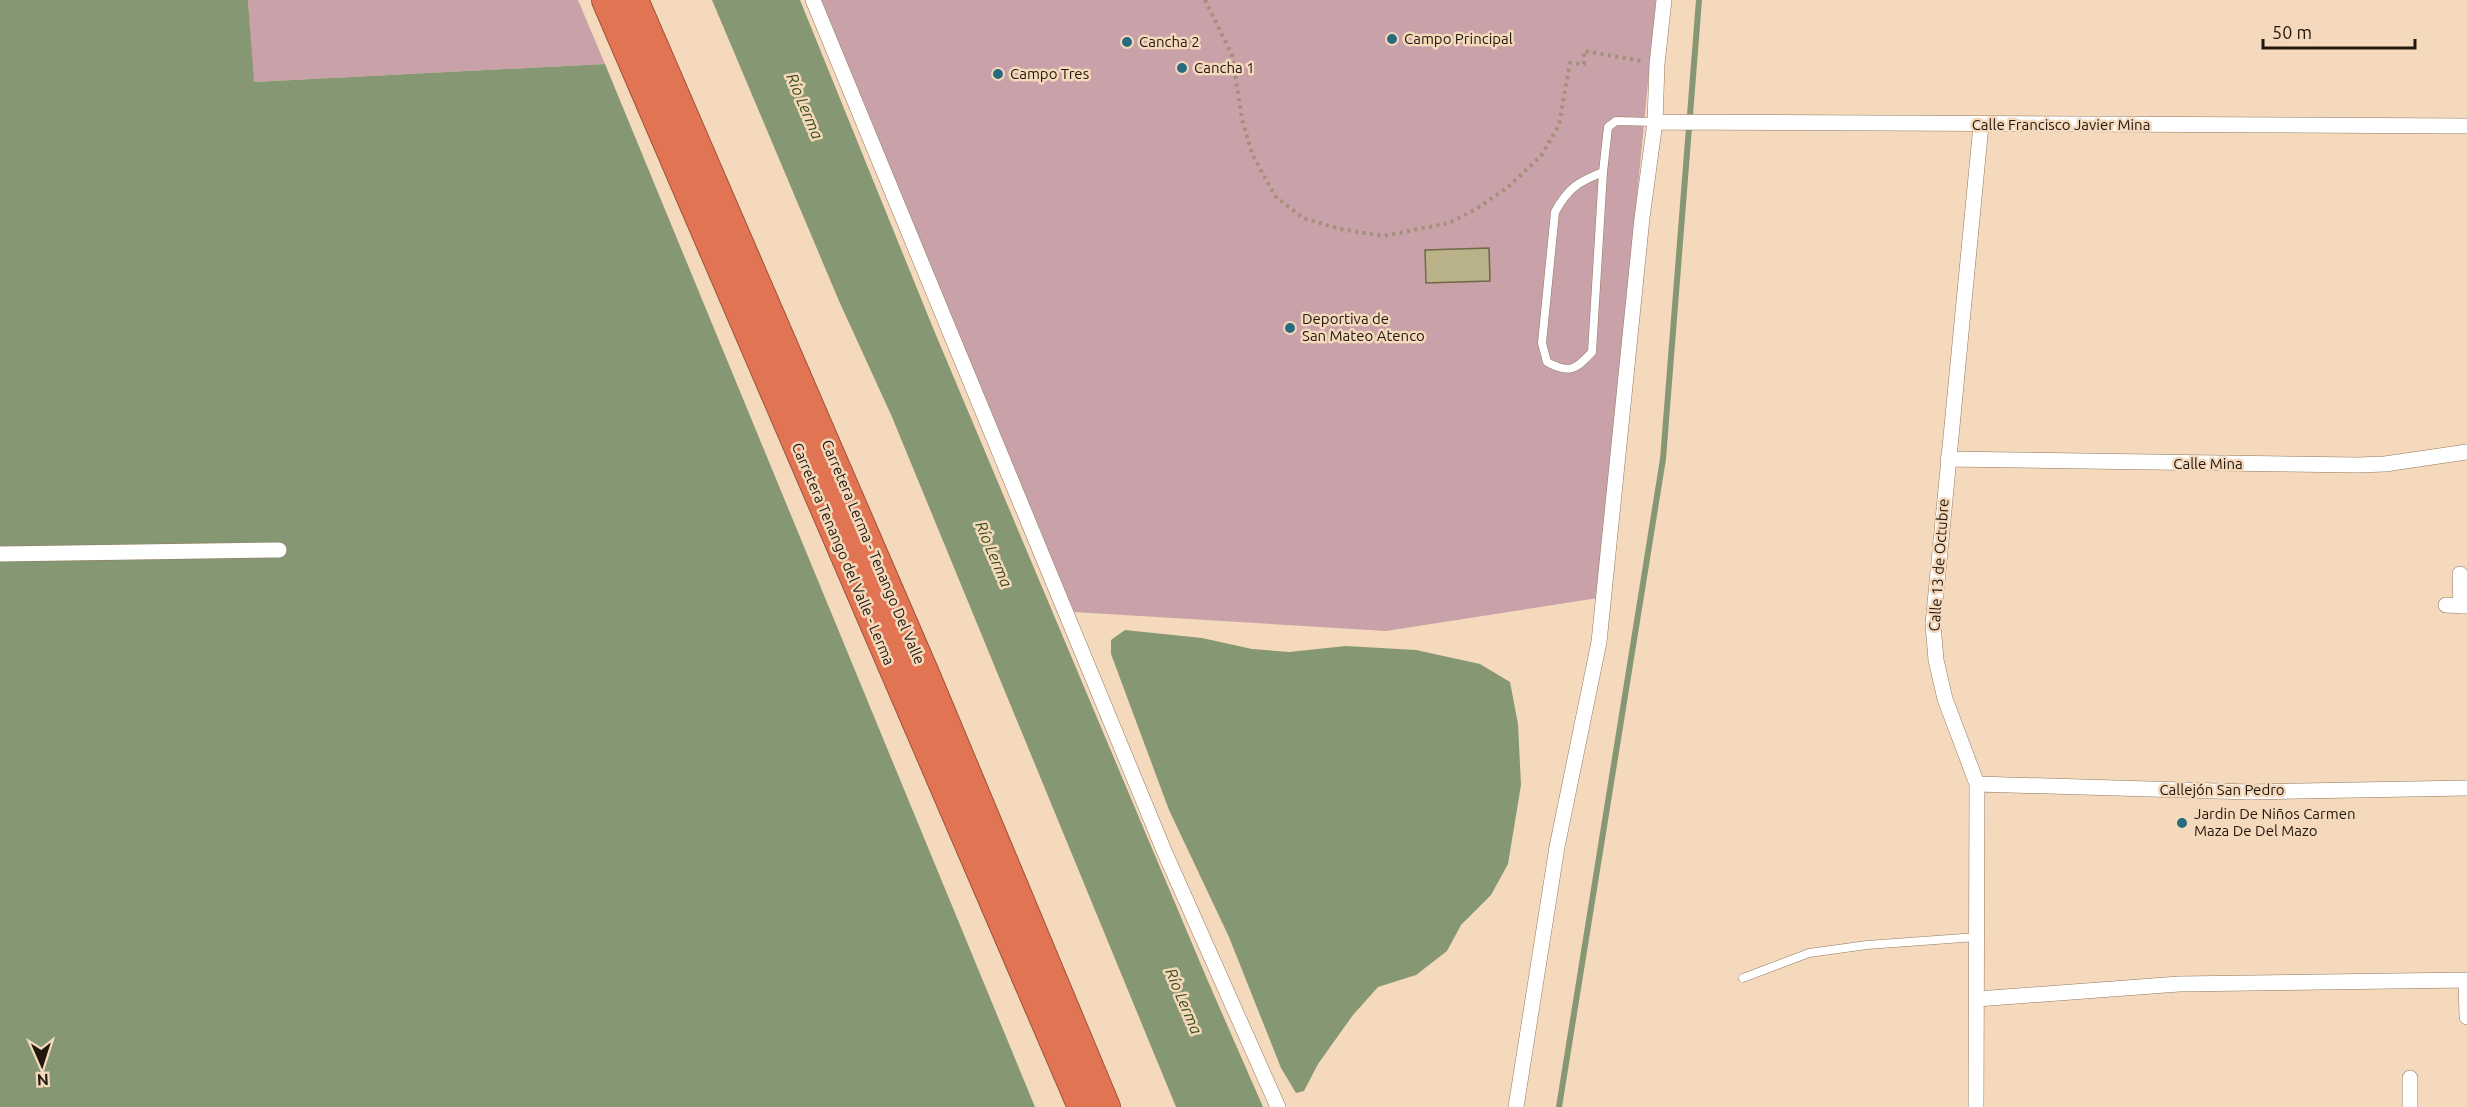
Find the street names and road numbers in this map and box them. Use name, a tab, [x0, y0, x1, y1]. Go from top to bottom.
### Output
street label: Calle Francisco Javier Mina	[1972, 116, 2150, 133]
street label: Carretera Lerma - Tenango Del Valle	[818, 437, 929, 666]
street label: Carretera Tenango del Valle - Lerma	[789, 440, 898, 668]
street label: Calle Mina	[2173, 455, 2243, 472]
street label: Calle 13 de Octubre	[1925, 498, 1952, 632]
street label: Callejón San Pedro	[2159, 781, 2285, 798]

